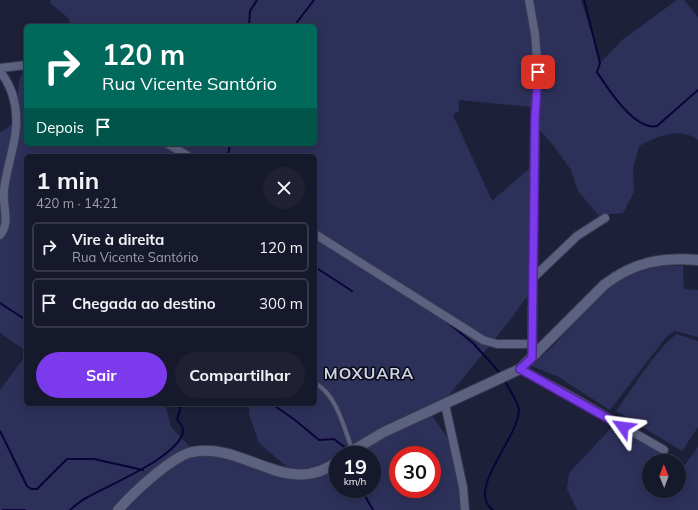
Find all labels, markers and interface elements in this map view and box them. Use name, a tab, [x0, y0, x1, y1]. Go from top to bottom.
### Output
text: 120 m	[102, 37, 185, 72]
icon: right	[36, 40, 88, 92]
pin	[521, 55, 555, 89]
icon: arrive	[527, 61, 549, 83]
text: Rua Vicente Santório	[102, 72, 277, 95]
icon: arrive	[92, 116, 114, 138]
text: Depois	[36, 118, 84, 137]
text: 1 min	[36, 165, 99, 195]
button: close	[263, 167, 305, 209]
text: 420 m · 14:21	[36, 195, 118, 211]
text: Vire à direita	[72, 230, 164, 249]
icon: right	[38, 236, 60, 258]
text: 120 m	[259, 238, 303, 257]
text: Rua Vicente Santório	[72, 249, 198, 265]
icon: arrive	[38, 292, 60, 314]
text: Chegada ao destino	[72, 294, 216, 313]
text: 300 m	[259, 294, 303, 313]
button: Sair	[36, 352, 167, 398]
button: Compartilhar	[175, 352, 305, 398]
district label: MOXUARA	[324, 363, 414, 383]
position arrow	[602, 406, 644, 448]
speed limit sign: 30	[389, 446, 441, 498]
text: 19	[343, 454, 367, 479]
north arrow	[642, 454, 686, 498]
map controls	[642, 454, 686, 498]
text: km/h	[344, 475, 366, 488]

